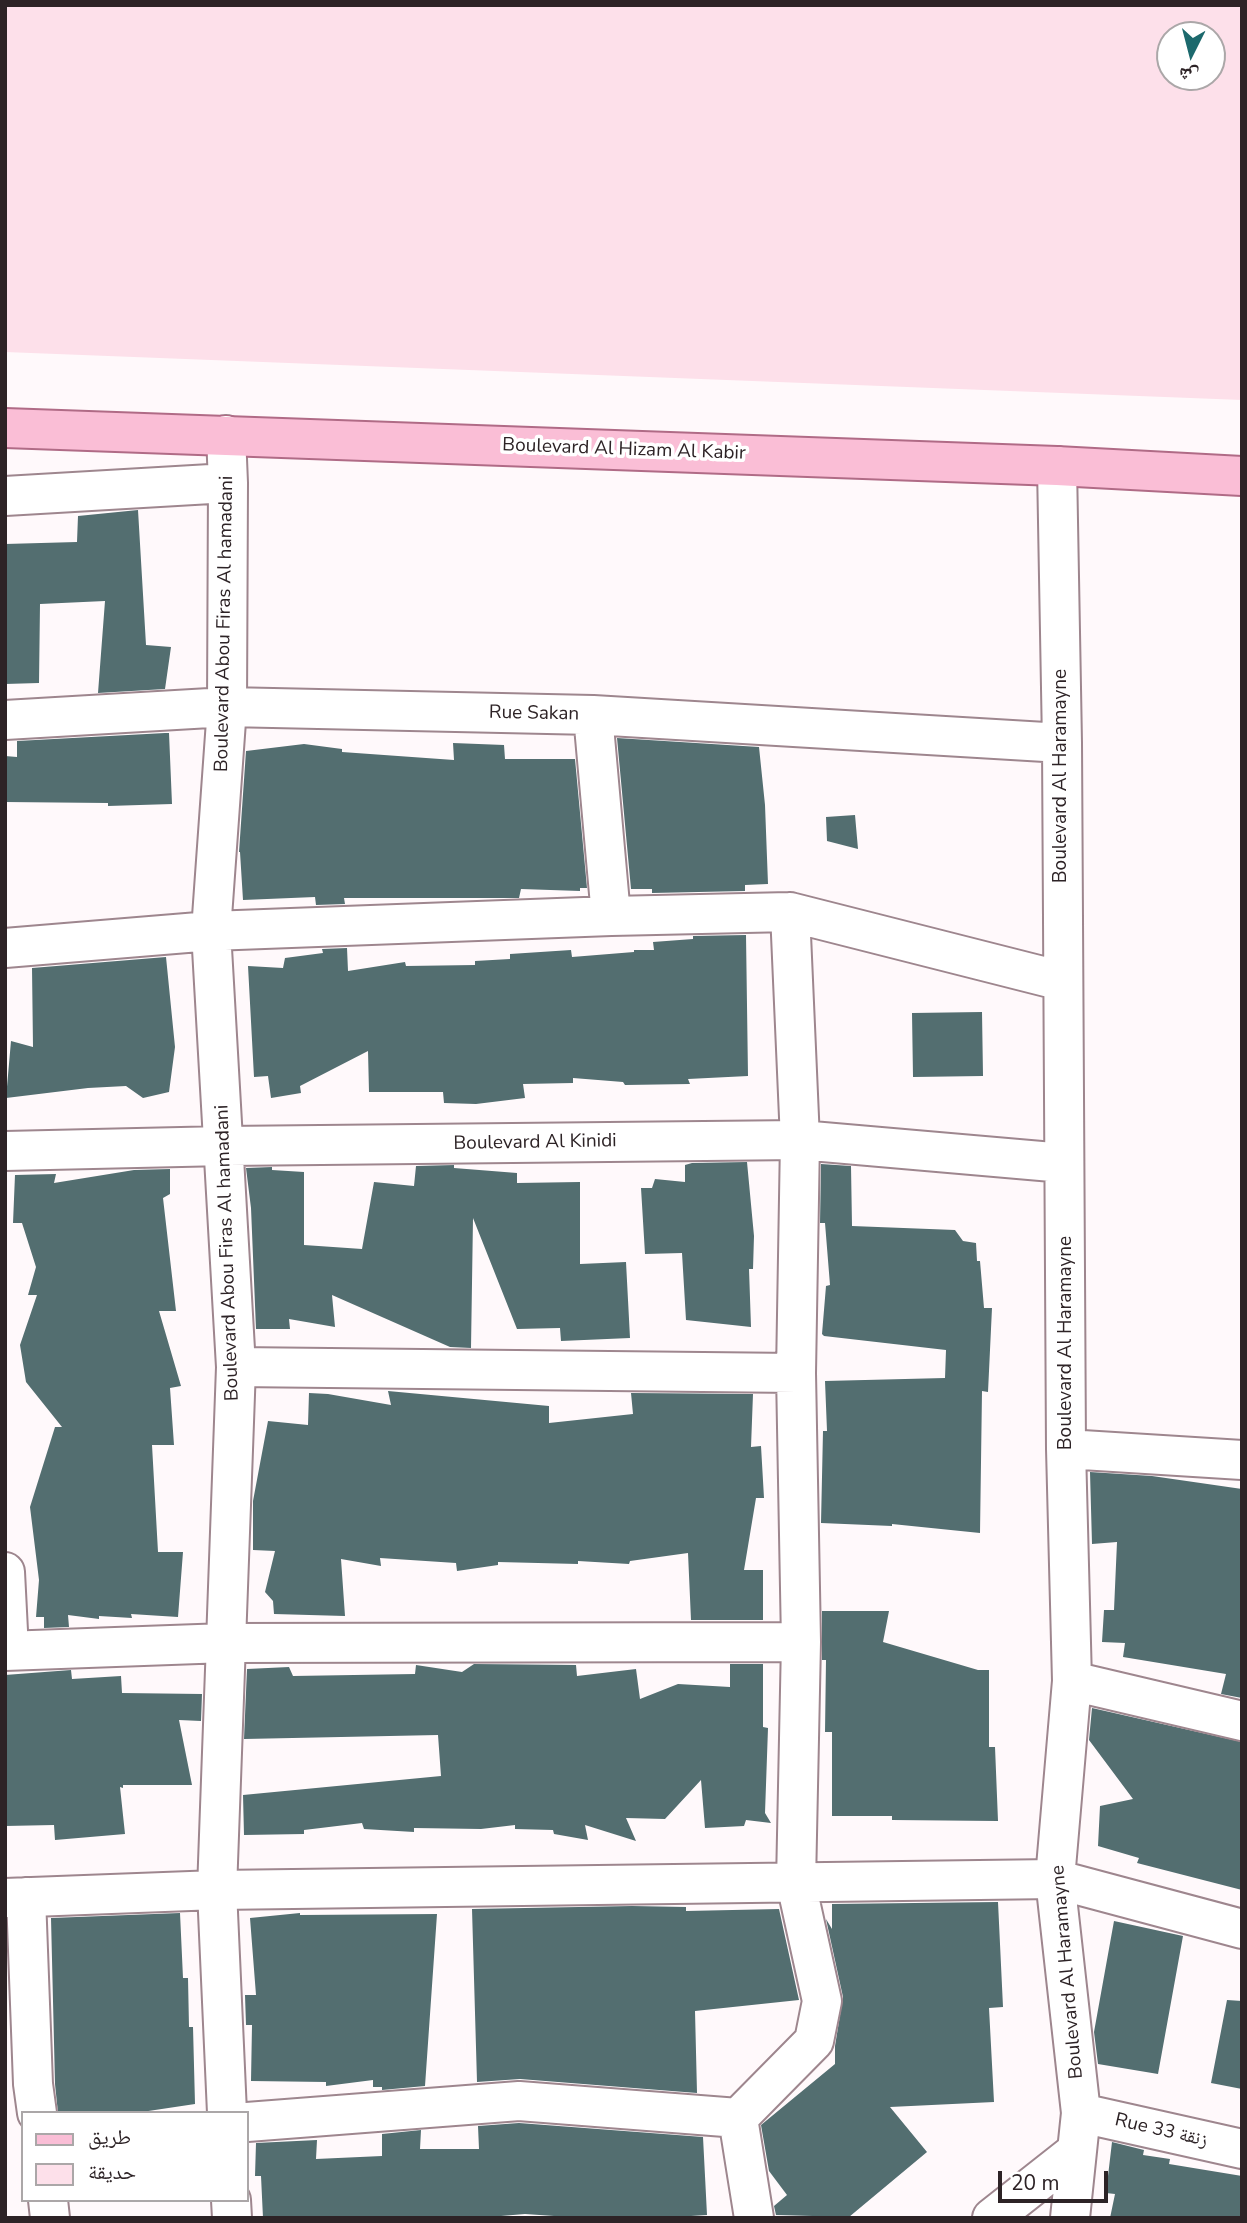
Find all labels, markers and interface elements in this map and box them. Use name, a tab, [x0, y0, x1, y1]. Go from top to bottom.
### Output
north arrow	[1156, 21, 1226, 91]
text: ش	[1178, 61, 1200, 89]
street label: Boulevard Al Hizam Al Kabir	[502, 434, 746, 466]
street label: Boulevard Abou Firas Al hamadani	[211, 476, 239, 772]
street label: Boulevard Al Haramayne	[1050, 669, 1072, 883]
street label: Rue Sakan	[489, 702, 579, 726]
street label: Boulevard Abou Firas Al hamadani	[211, 1104, 245, 1402]
street label: Boulevard Al Kinidi	[453, 1130, 617, 1156]
street label: Boulevard Al Haramayne	[1055, 1236, 1077, 1450]
street label: Boulevard Al Haramayne	[1047, 1864, 1089, 2080]
street label: Rue 33 زنقة	[1112, 2109, 1210, 2153]
legend	[21, 2111, 248, 2202]
text: طريق	[88, 2123, 131, 2151]
scale bar	[1002, 2156, 1112, 2200]
text: حديقة	[88, 2158, 136, 2186]
text: 20 m	[1011, 2169, 1060, 2197]

